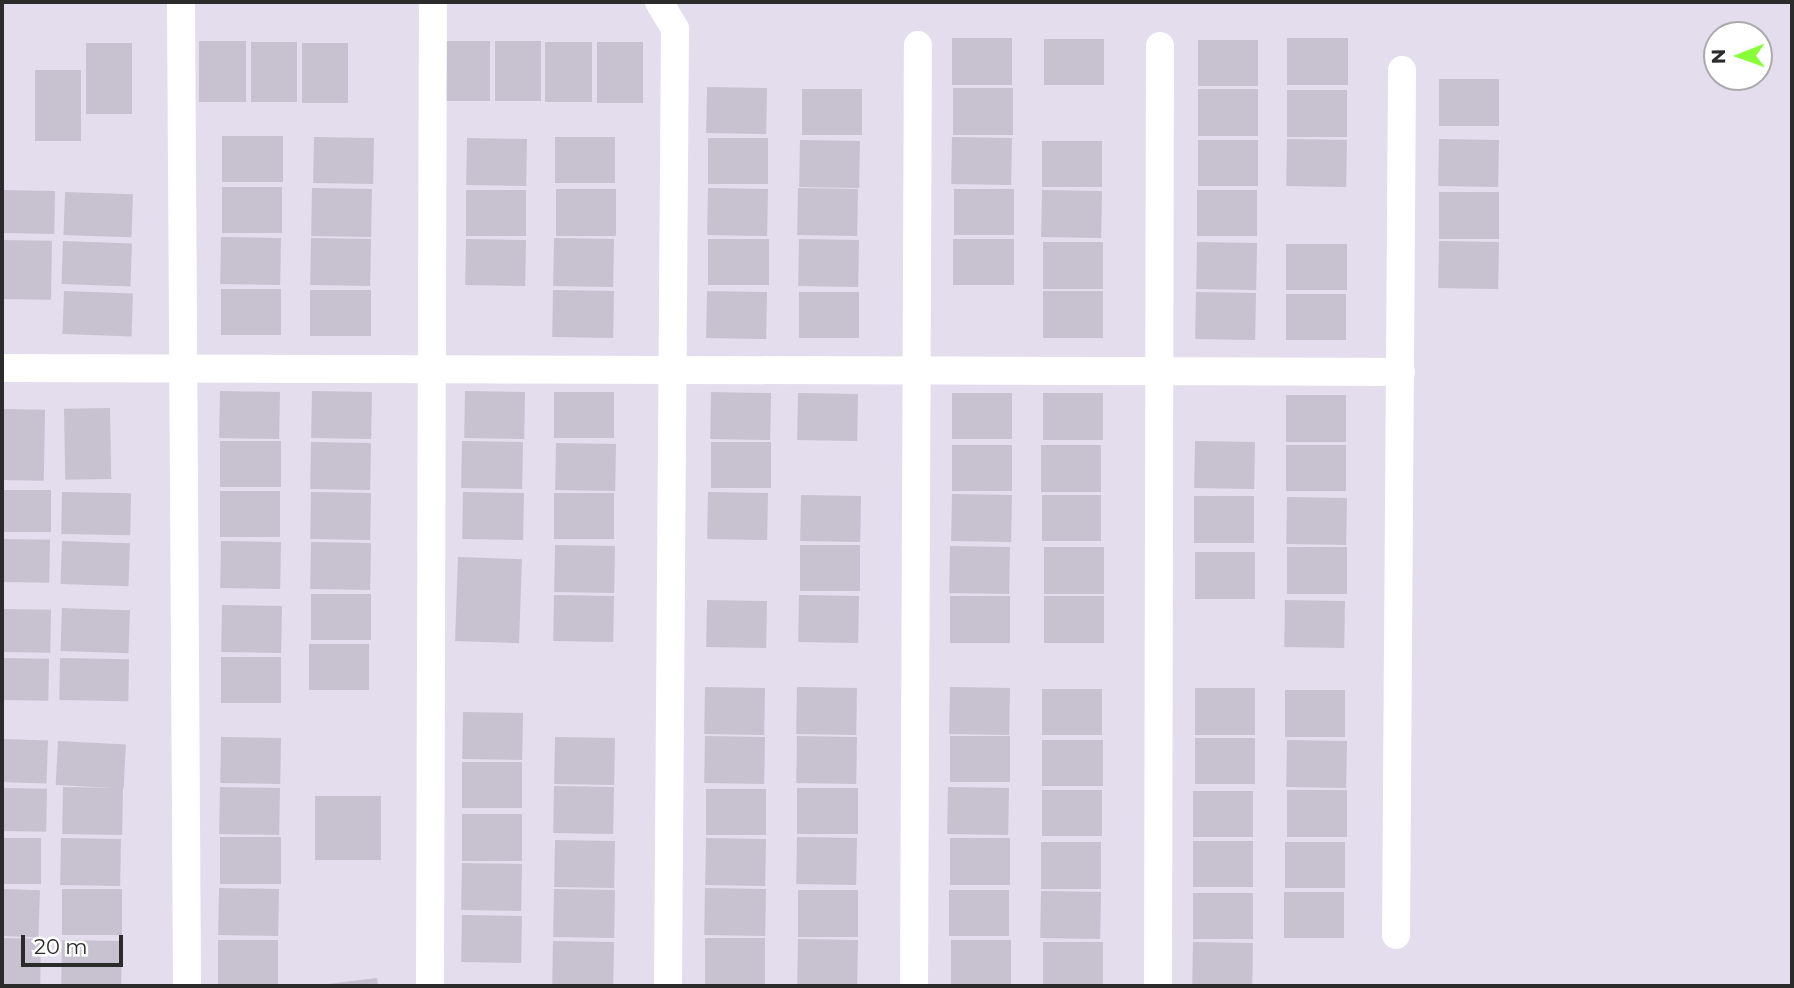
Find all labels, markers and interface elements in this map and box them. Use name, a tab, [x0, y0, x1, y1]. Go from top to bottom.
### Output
north arrow	[1703, 21, 1773, 91]
text: N	[1707, 48, 1730, 64]
scale bar	[24, 922, 126, 966]
text: 20 m	[34, 934, 88, 959]

